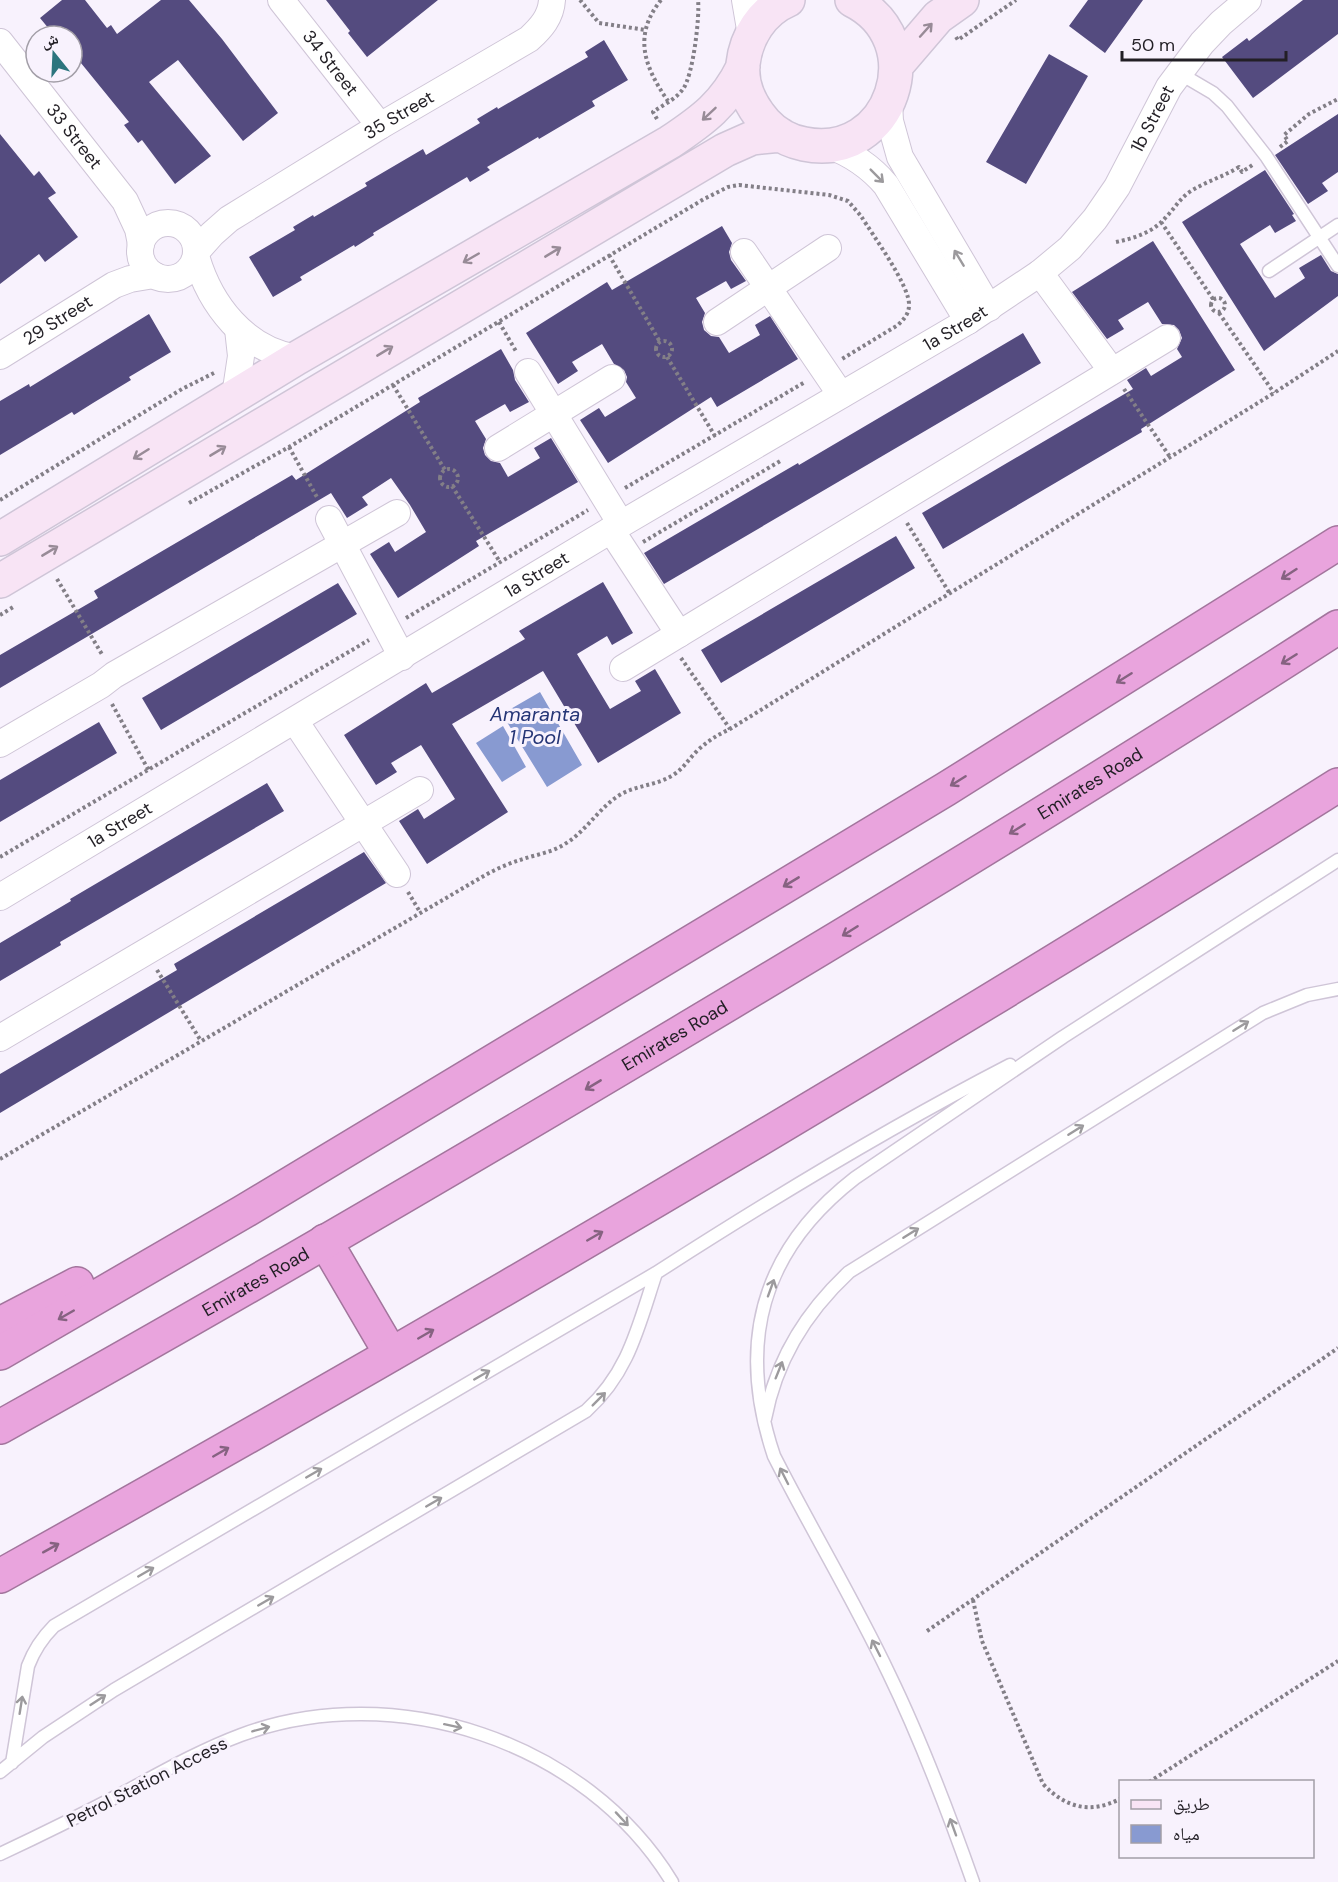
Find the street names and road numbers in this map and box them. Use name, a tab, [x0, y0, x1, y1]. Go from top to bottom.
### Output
street label: 34 Street	[297, 25, 364, 101]
street label: 1b Street	[1125, 81, 1180, 157]
street label: 35 Street	[359, 85, 438, 145]
street label: 33 Street	[41, 99, 107, 174]
street label: 29 Street	[19, 289, 97, 351]
street label: 1a Street	[919, 299, 992, 357]
street label: 1a Street	[500, 546, 573, 603]
street label: Emirates Road	[1033, 742, 1147, 825]
street label: 1a Street	[83, 796, 157, 854]
street label: Emirates Road	[617, 995, 732, 1077]
street label: Emirates Road	[198, 1242, 314, 1322]
street label: Petrol Station Access	[63, 1731, 231, 1833]

